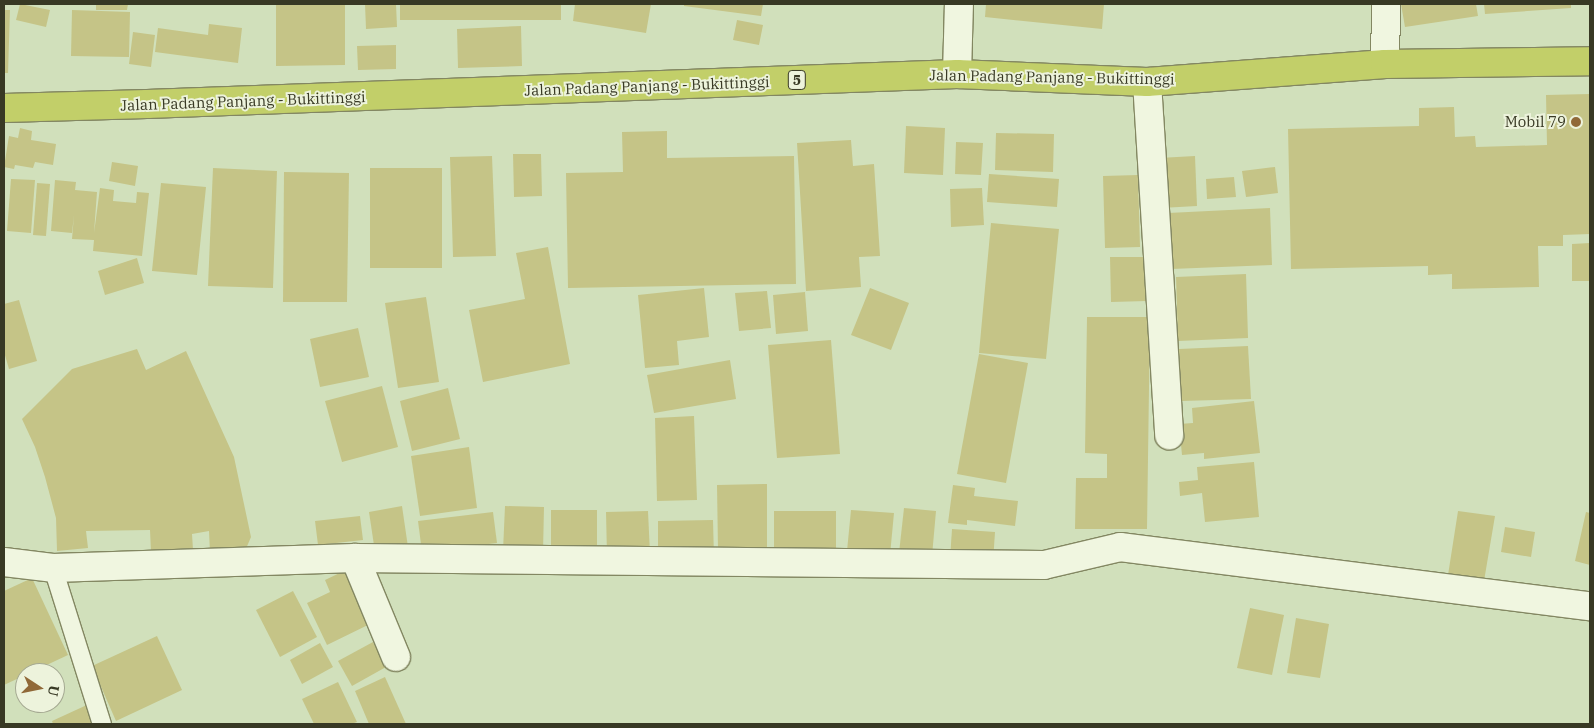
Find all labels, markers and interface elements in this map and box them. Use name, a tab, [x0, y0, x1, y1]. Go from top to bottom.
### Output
street label: Jalan Padang Panjang - Bukittinggi	[929, 66, 1175, 88]
road number: 5	[787, 68, 807, 92]
street label: Jalan Padang Panjang - Bukittinggi	[524, 73, 770, 99]
street label: Jalan Padang Panjang - Bukittinggi	[120, 88, 366, 114]
place label: Mobil 79	[1505, 113, 1566, 131]
marker: Mobil 79	[1570, 116, 1582, 128]
north arrow	[15, 663, 65, 713]
text: U	[44, 684, 64, 698]

